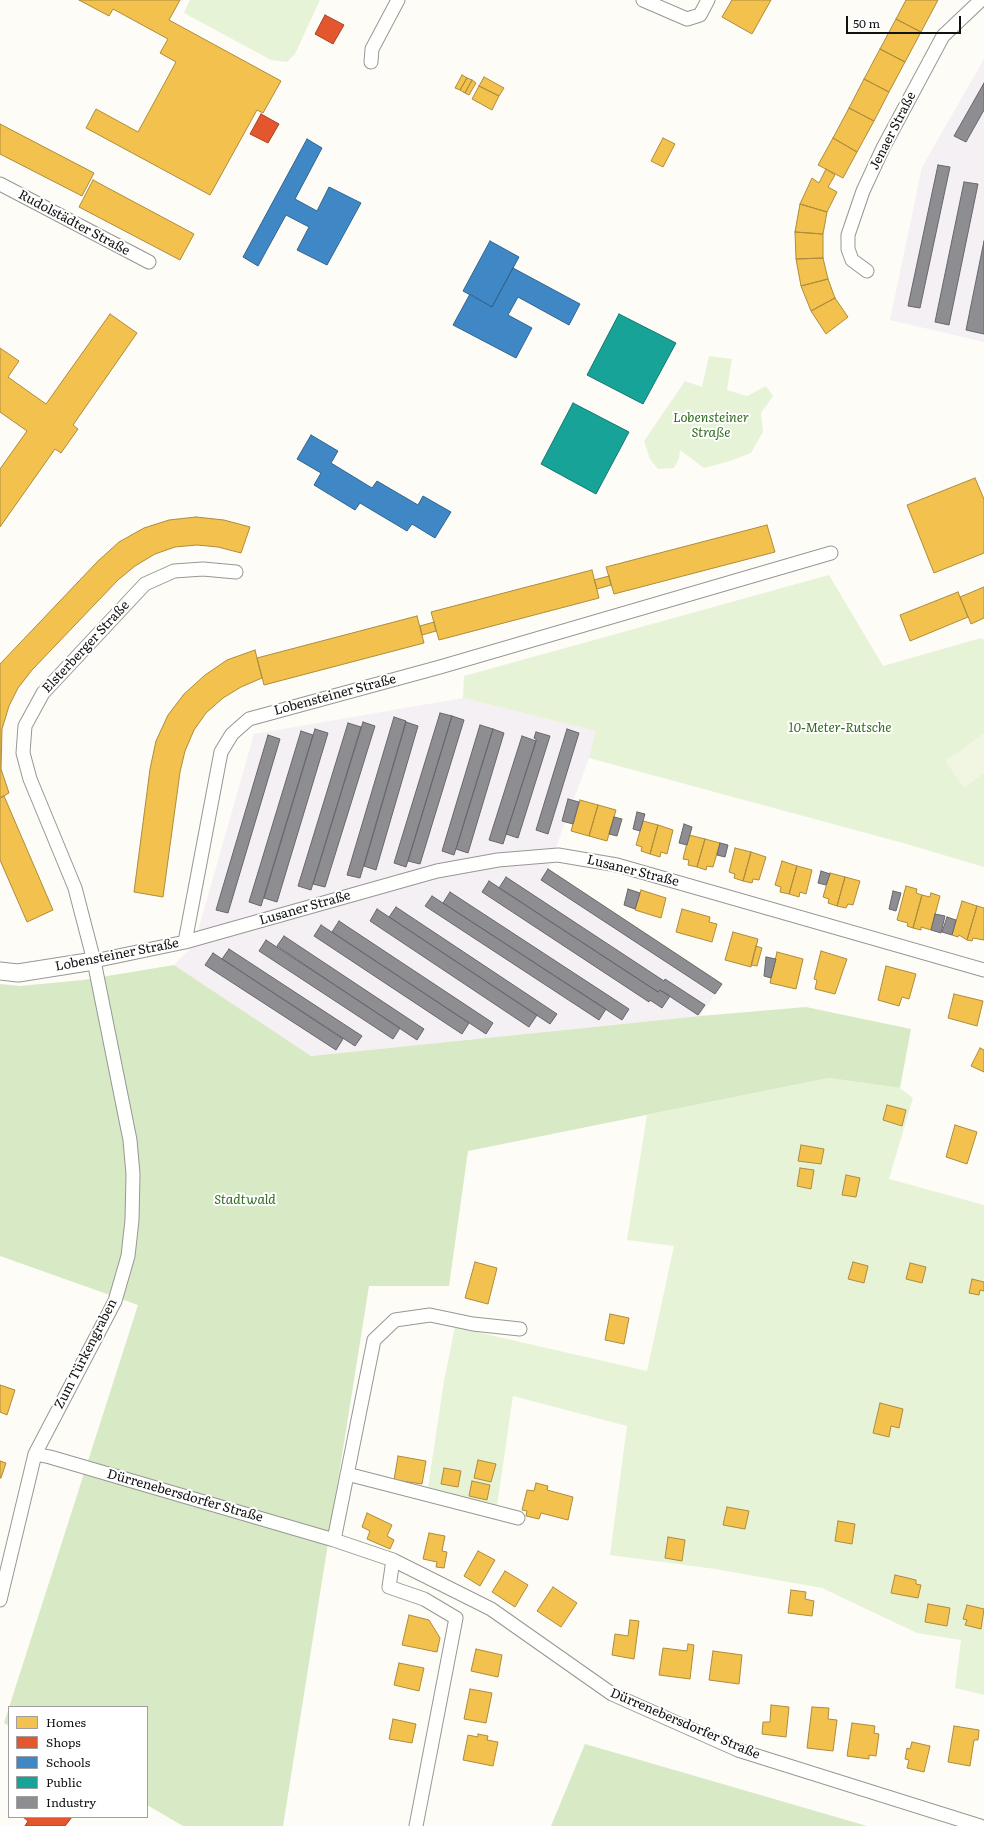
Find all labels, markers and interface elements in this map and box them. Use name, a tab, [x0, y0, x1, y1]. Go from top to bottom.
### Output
scale bar	[848, 8, 963, 34]
text: 50 m	[853, 14, 880, 32]
street label: Jenaer Straße	[867, 89, 919, 173]
street label: Rudolstädter Straße	[16, 187, 132, 259]
park label: Lobensteiner Straße	[673, 410, 749, 441]
street label: Elsterberger Straße	[39, 598, 133, 696]
street label: Lobensteiner Straße	[272, 671, 398, 719]
park label: 10-Meter-Rutsche	[788, 720, 892, 736]
street label: Lusaner Straße	[585, 852, 681, 890]
street label: Lusaner Straße	[258, 888, 352, 928]
street label: Lobensteiner Straße	[54, 935, 180, 975]
park label: Stadtwald	[214, 1192, 276, 1208]
street label: Zum Türkengraben	[51, 1296, 121, 1412]
street label: Dürrenebersdorfer Straße	[105, 1466, 265, 1526]
street label: Dürrenebersdorfer Straße	[608, 1685, 762, 1763]
legend	[8, 1706, 148, 1818]
text: Homes	[46, 1713, 86, 1731]
text: Shops	[46, 1733, 81, 1751]
text: Schools	[46, 1753, 90, 1771]
text: Public	[46, 1773, 82, 1791]
text: Industry	[46, 1793, 96, 1811]

